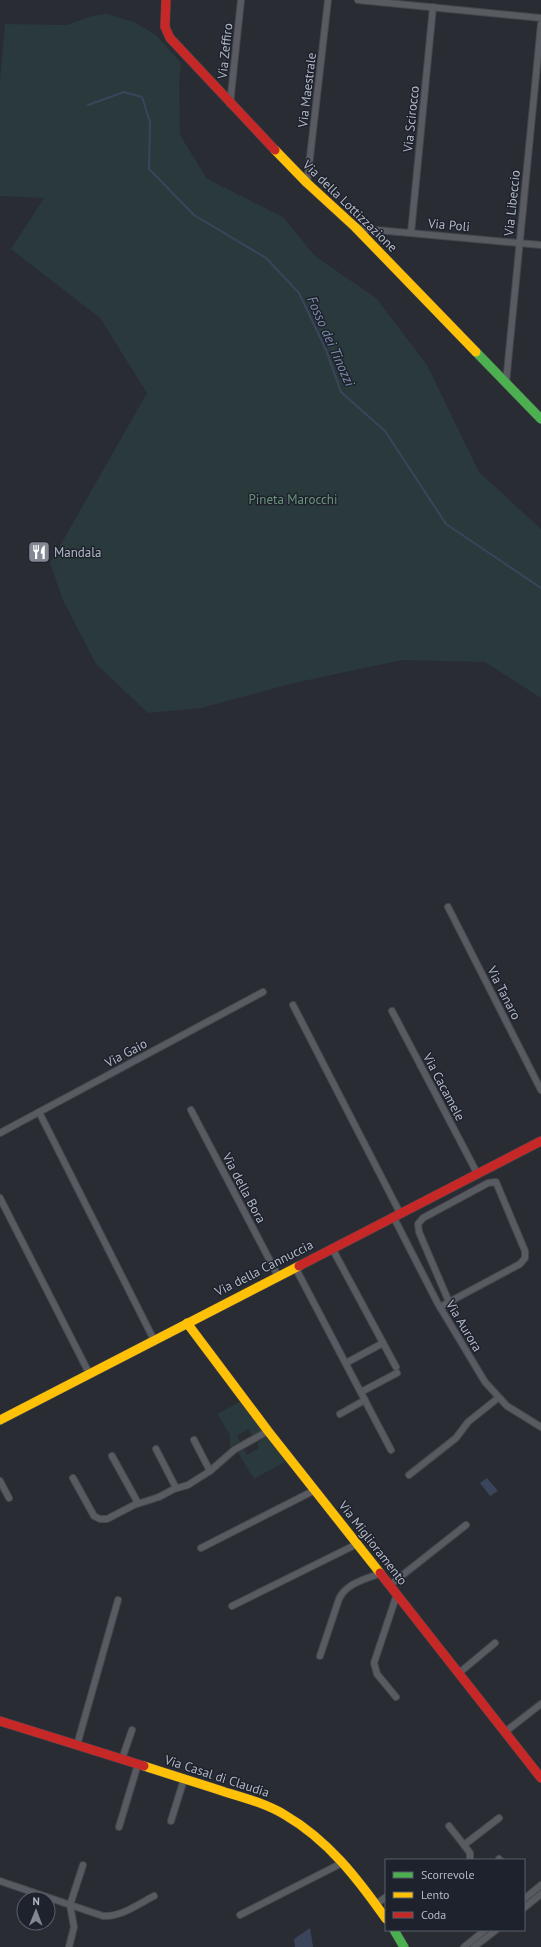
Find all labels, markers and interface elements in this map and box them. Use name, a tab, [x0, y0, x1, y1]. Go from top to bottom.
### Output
street label: Via Zeffiro	[214, 22, 236, 81]
street label: Via Maestrale	[294, 52, 320, 129]
street label: Via Scirocco	[399, 85, 423, 154]
street label: Via della Lottizzazione	[298, 156, 401, 256]
street label: Via Libeccio	[500, 169, 524, 238]
street label: Via Poli	[426, 215, 471, 235]
water label: Fosso dei Tinozzi	[303, 293, 359, 389]
park label: Pineta Marocchi	[249, 491, 337, 508]
restaurant icon: Mandala	[26, 539, 52, 565]
place label: Mandala	[54, 544, 102, 561]
street label: Via Tanaro	[483, 963, 525, 1023]
street label: Via Gaio	[101, 1035, 150, 1072]
street label: Via Cacamele	[419, 1049, 469, 1124]
street label: Via della Bora	[218, 1149, 270, 1226]
street label: Via della Cannuccia	[211, 1236, 316, 1301]
street label: Via Aurora	[441, 1296, 486, 1355]
street label: Via Miglioramento	[334, 1497, 411, 1589]
street label: Via Casal di Claudia	[162, 1751, 272, 1801]
legend	[385, 1859, 525, 1931]
text: Scorrevole	[421, 1867, 475, 1882]
text: Lento	[421, 1887, 450, 1902]
north arrow	[16, 1891, 56, 1931]
text: N	[32, 1894, 40, 1908]
text: Coda	[421, 1907, 446, 1922]

